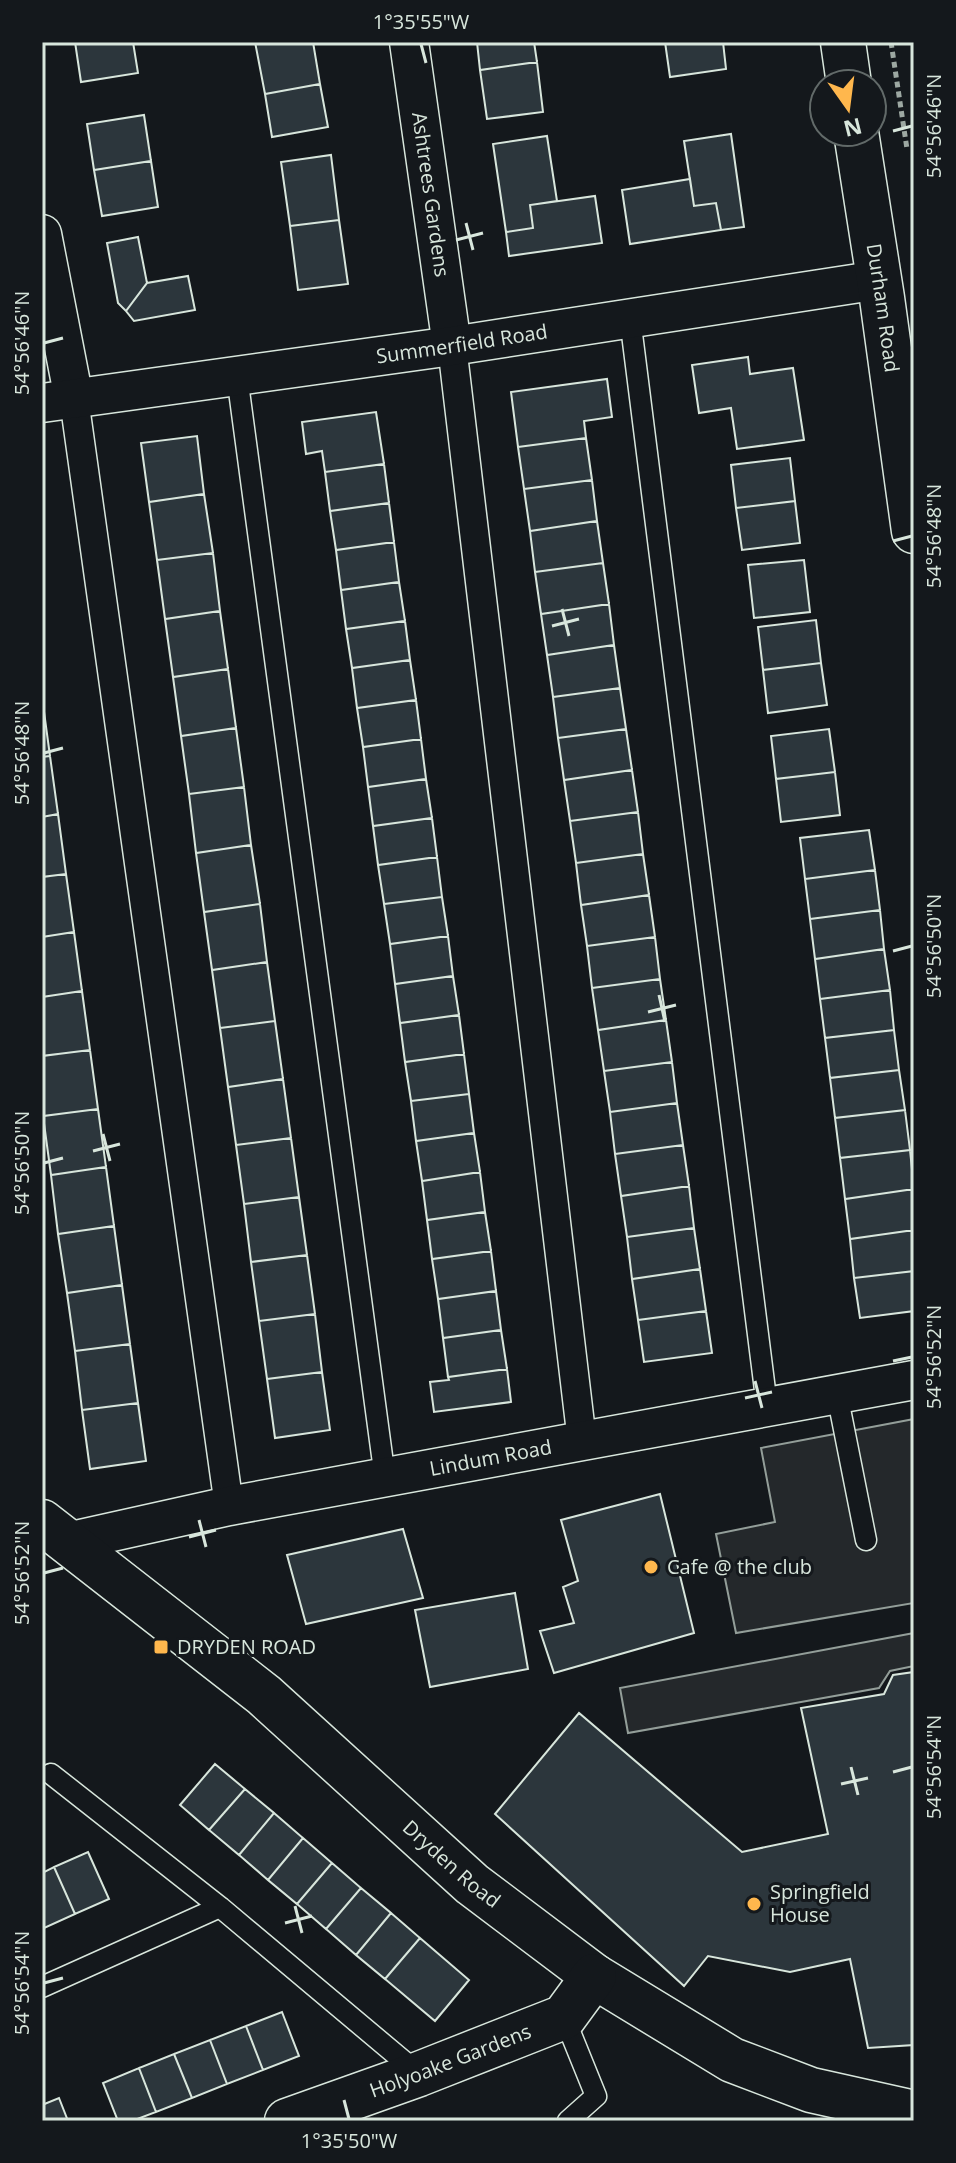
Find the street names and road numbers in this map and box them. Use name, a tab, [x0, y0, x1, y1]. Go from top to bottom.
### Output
street label: Ashtrees Gardens	[406, 110, 456, 279]
street label: Durham Road	[861, 242, 906, 374]
street label: Summerfield Road	[374, 317, 549, 369]
street label: Lindum Road	[427, 1433, 554, 1482]
street label: Dryden Road	[397, 1814, 506, 1914]
street label: Holyoake Gardens	[366, 2017, 535, 2104]

